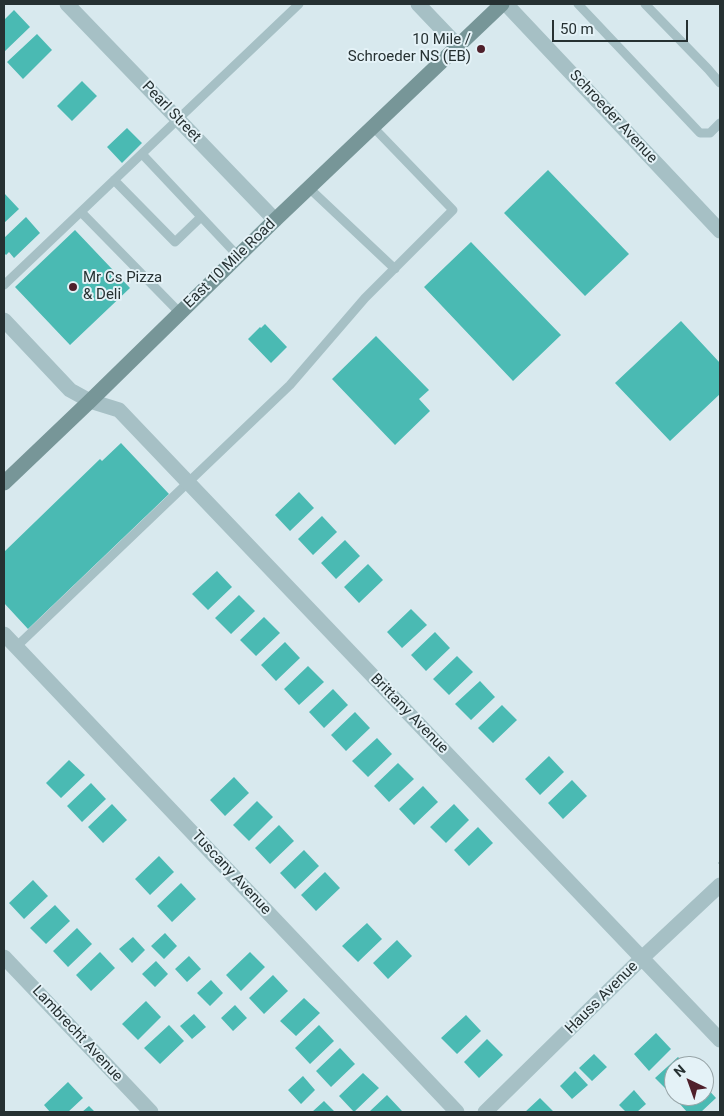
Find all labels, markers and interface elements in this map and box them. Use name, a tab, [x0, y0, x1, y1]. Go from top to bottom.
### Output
scale bar	[554, 10, 690, 42]
text: 50 m	[560, 20, 594, 38]
place label: 10 Mile / Schroeder NS (EB)	[348, 31, 471, 66]
marker: 10 Mile / Schroeder NS (EB)	[475, 43, 487, 55]
street label: Schroeder Avenue	[565, 67, 661, 167]
street label: Pearl Street	[138, 78, 204, 146]
street label: East 10 Mile Road	[181, 216, 279, 312]
place label: Mr Cs Pizza & Deli	[83, 269, 162, 304]
marker: Mr Cs Pizza & Deli	[67, 281, 79, 293]
street label: Brittany Avenue	[366, 670, 452, 758]
street label: Tuscany Avenue	[187, 827, 275, 919]
street label: Hauss Avenue	[562, 958, 642, 1038]
street label: Lambrecht Avenue	[28, 982, 126, 1086]
north arrow	[664, 1056, 714, 1106]
text: N	[671, 1061, 689, 1080]

